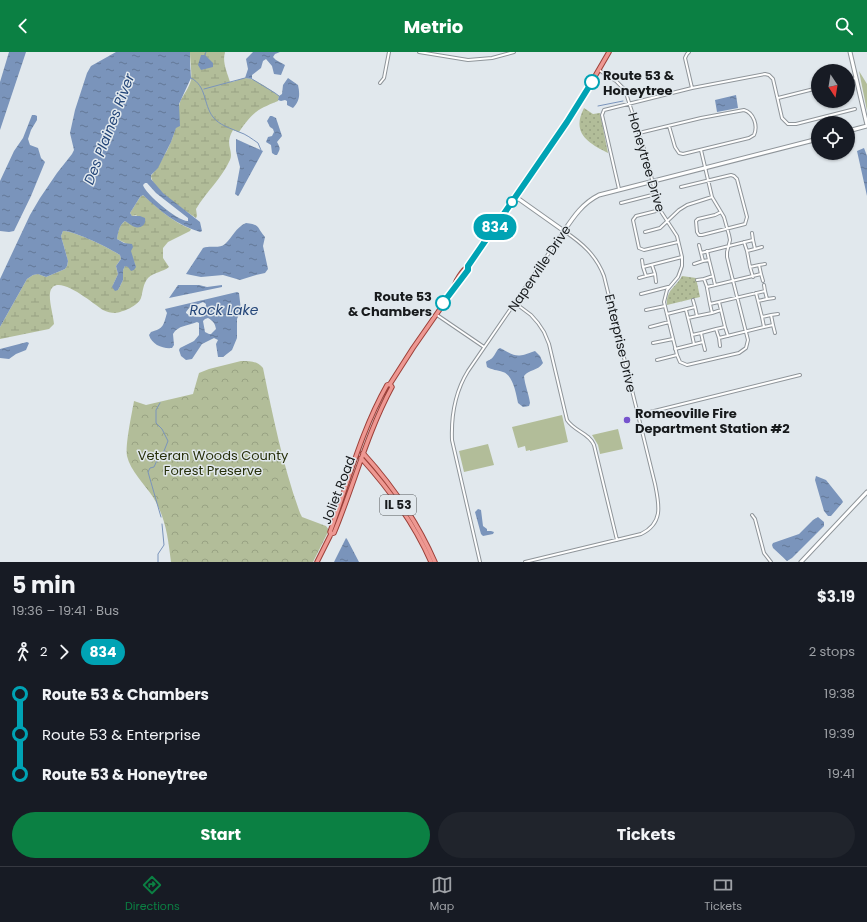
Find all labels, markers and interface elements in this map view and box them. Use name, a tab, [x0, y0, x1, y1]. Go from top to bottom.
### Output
text: Metrio	[404, 14, 463, 39]
icon: back	[12, 15, 34, 37]
icon: search	[833, 15, 855, 37]
north arrow	[811, 64, 855, 108]
map controls	[811, 64, 855, 160]
place label: Route 53 & Honeytree	[603, 66, 675, 100]
water label: Des Plaines River	[79, 70, 140, 187]
marker: Route 53 & Honeytree	[584, 74, 600, 90]
street label: Honeytree Drive	[623, 110, 670, 214]
button: locate	[811, 116, 855, 160]
unlabelled marker	[506, 196, 518, 208]
line badge: 834	[472, 214, 518, 240]
text: 834	[481, 217, 509, 237]
street label: Naperville Drive	[503, 221, 575, 315]
place label: Route 53 & Chambers	[348, 287, 432, 321]
street label: Enterprise Drive	[600, 292, 641, 394]
marker: Route 53 & Chambers	[435, 295, 451, 311]
water label: Rock Lake	[190, 300, 259, 320]
place label: Romeoville Fire Department Station #2	[635, 404, 790, 438]
marker: Romeoville Fire Department Station #2	[622, 415, 632, 425]
park label: Veteran Woods County Forest Preserve	[138, 446, 289, 480]
street label: Joliet Road	[317, 453, 360, 527]
road number: IL 53	[380, 495, 416, 515]
text: 5 min	[12, 570, 76, 601]
text: $3.19	[817, 586, 855, 607]
text: 19:36 – 19:41 · Bus	[12, 601, 119, 620]
icon: walk	[12, 641, 34, 663]
icon: forward	[53, 641, 75, 663]
text: 2	[40, 642, 47, 661]
text: 834	[89, 642, 117, 662]
text: 2 stops	[809, 642, 855, 661]
text: Route 53 & Chambers	[42, 684, 209, 705]
text: 19:38	[824, 684, 855, 703]
text: Route 53 & Enterprise	[42, 724, 201, 745]
text: 19:39	[824, 724, 855, 743]
text: Route 53 & Honeytree	[42, 764, 207, 785]
text: 19:41	[828, 764, 855, 783]
button: Start	[12, 812, 430, 858]
button: Tickets	[438, 812, 855, 858]
tab: Directions	[125, 874, 180, 915]
tab: Map	[430, 874, 454, 915]
tab: Tickets	[704, 874, 742, 915]

